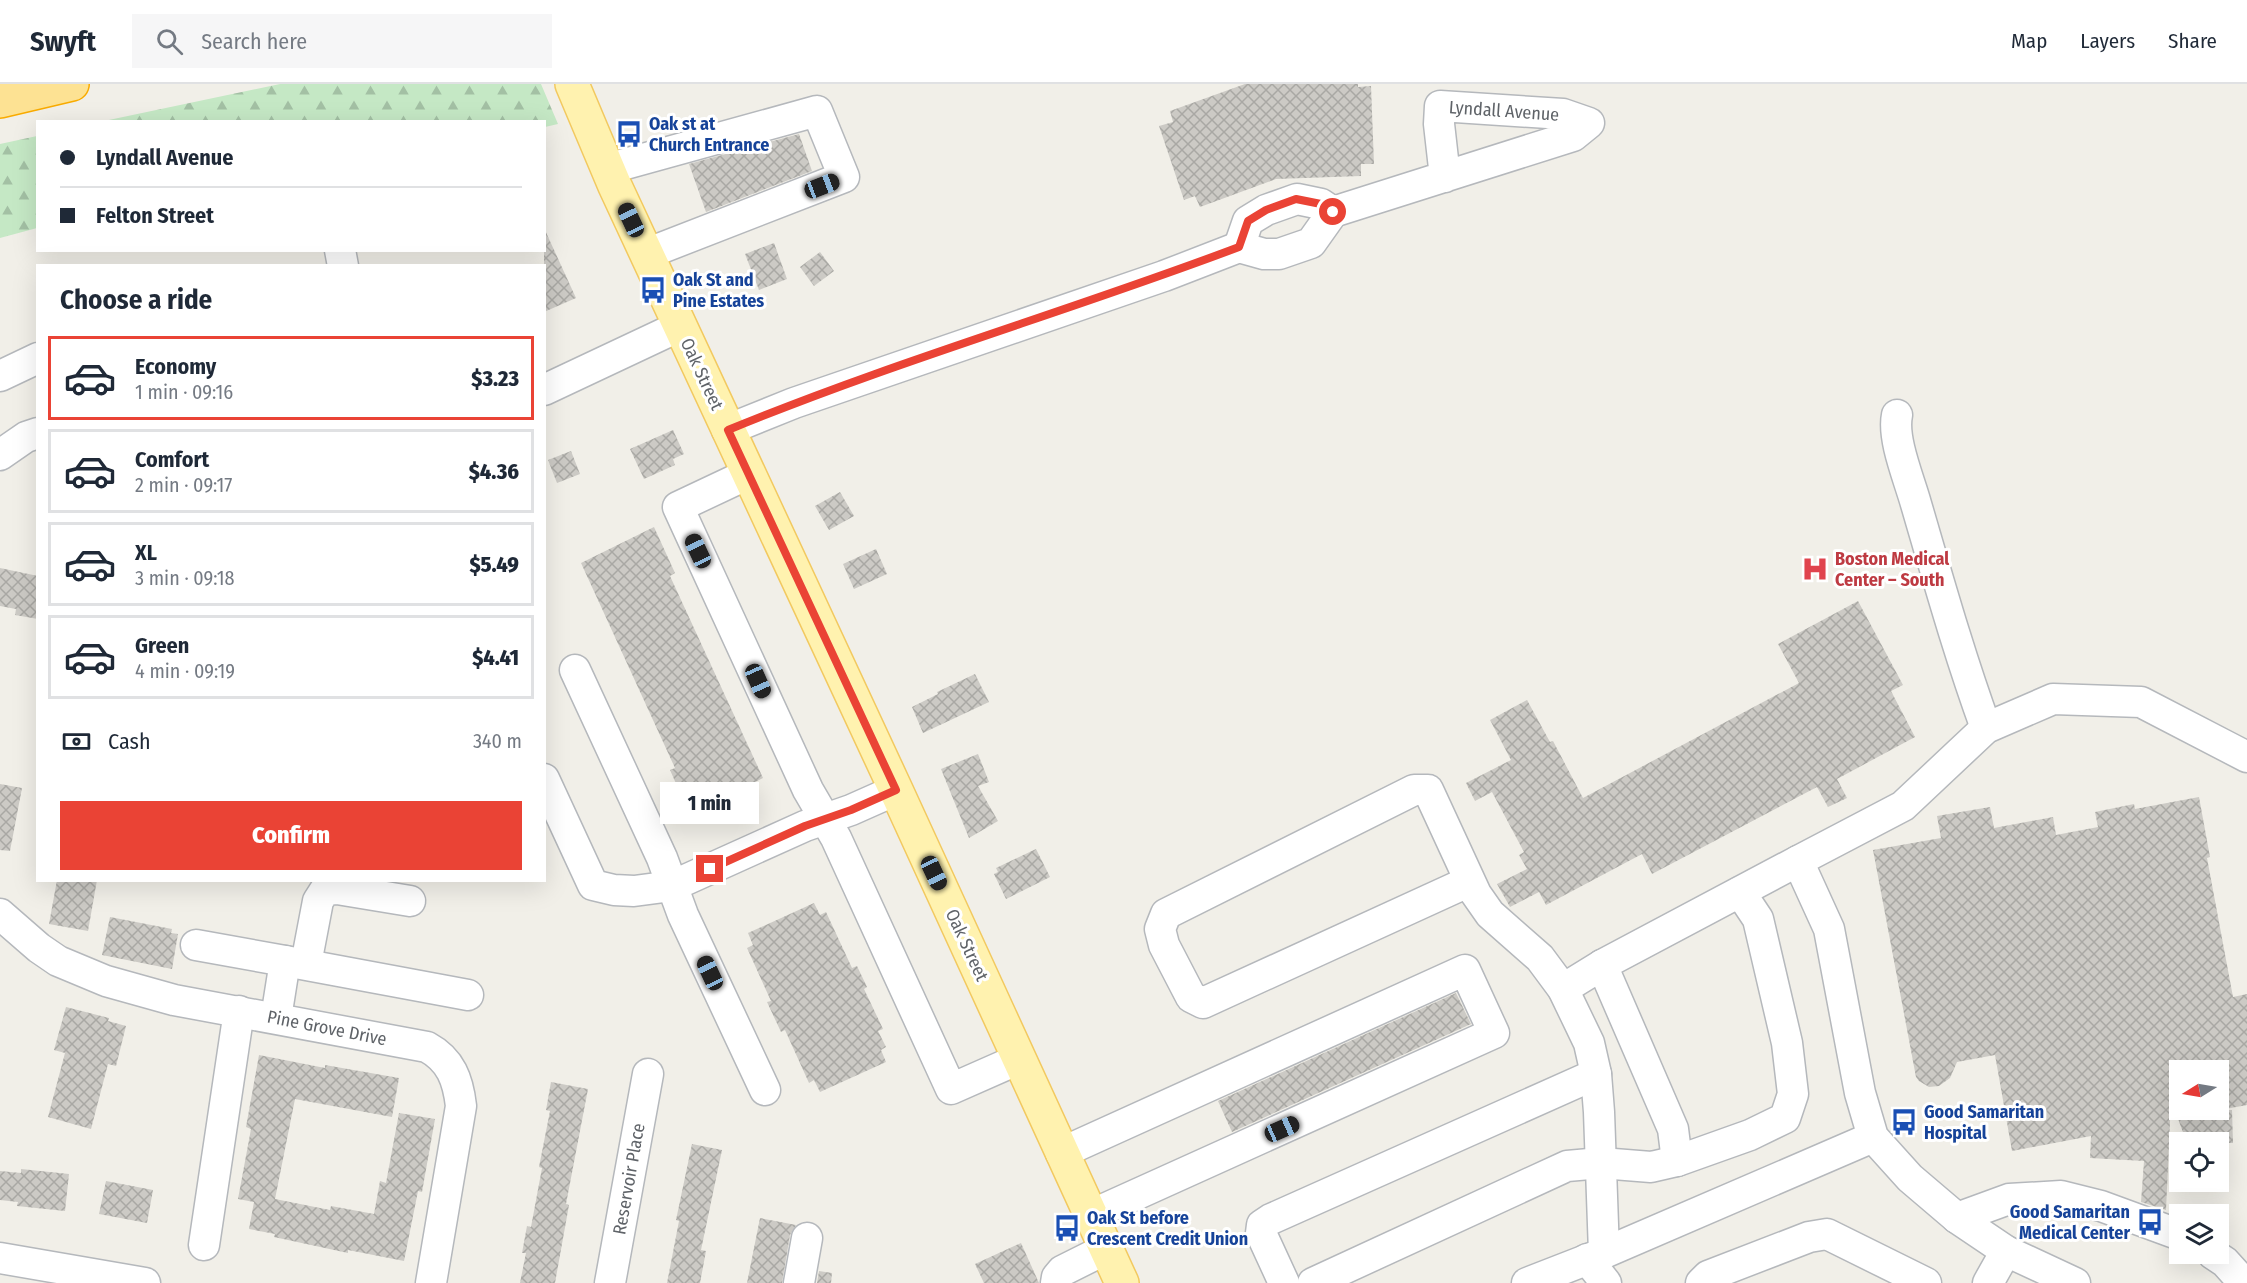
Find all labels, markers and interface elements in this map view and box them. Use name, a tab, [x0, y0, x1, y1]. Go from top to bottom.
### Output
search box	[132, 14, 552, 68]
text: Swyft	[30, 25, 96, 58]
icon: search	[153, 25, 186, 58]
text: Search here	[201, 28, 307, 55]
text: Map	[2011, 28, 2047, 54]
text: Layers	[2080, 28, 2135, 54]
text: Share	[2168, 28, 2217, 54]
street label: Lyndall Avenue	[1448, 96, 1560, 126]
place label: Oak st at Church Entrance	[649, 113, 769, 156]
bus stop icon: Oak st at Church Entrance	[614, 119, 644, 149]
text: Lyndall Avenue	[96, 144, 233, 171]
car	[802, 171, 842, 201]
route start	[1319, 198, 1346, 225]
car	[615, 200, 647, 240]
text: Felton Street	[96, 202, 214, 229]
place label: Oak St and Pine Estates	[673, 269, 764, 312]
bus stop icon: Oak St and Pine Estates	[638, 275, 668, 305]
text: Choose a ride	[60, 284, 212, 316]
street label: Oak Street	[676, 335, 728, 414]
icon: car	[63, 351, 117, 405]
text: Economy	[135, 353, 216, 380]
text: $3.23	[471, 365, 519, 392]
text: 1 min · 09:16	[135, 380, 233, 404]
icon: car	[63, 444, 117, 498]
text: Comfort	[135, 446, 209, 473]
text: $4.36	[469, 458, 519, 485]
text: 2 min · 09:17	[135, 473, 232, 497]
car	[682, 531, 714, 571]
icon: car	[63, 537, 117, 591]
text: XL	[135, 539, 157, 566]
place label: Boston Medical Center – South	[1835, 548, 1949, 591]
text: $5.49	[469, 551, 519, 578]
hospital icon: Boston Medical Center – South	[1800, 554, 1830, 584]
text: 3 min · 09:18	[135, 566, 235, 590]
icon: car	[63, 630, 117, 684]
text: Green	[135, 632, 189, 659]
text: $4.41	[472, 644, 519, 671]
text: 4 min · 09:19	[135, 659, 235, 683]
car	[742, 661, 774, 701]
icon: cash	[60, 725, 93, 758]
text: Cash	[108, 728, 151, 755]
text: 340 m	[473, 729, 522, 753]
callout: 1 min	[660, 782, 760, 824]
text: 1 min	[688, 791, 731, 815]
button: Confirm	[60, 801, 522, 870]
car	[918, 853, 950, 893]
route end	[696, 855, 723, 882]
street label: Oak Street	[941, 906, 993, 985]
car	[694, 953, 726, 993]
street label: Pine Grove Drive	[265, 1006, 389, 1050]
north arrow	[2169, 1060, 2229, 1120]
map controls	[2169, 1060, 2229, 1264]
place label: Good Samaritan Hospital	[1924, 1101, 2044, 1144]
bus stop icon: Good Samaritan Hospital	[1889, 1107, 1919, 1137]
car	[1262, 1113, 1302, 1145]
street label: Reservoir Place	[608, 1121, 650, 1236]
button: locate	[2169, 1132, 2229, 1192]
place label: Good Samaritan Medical Center	[2010, 1201, 2130, 1244]
button: layers	[2169, 1204, 2229, 1264]
place label: Oak St before Crescent Credit Union	[1087, 1207, 1248, 1250]
bus stop icon: Good Samaritan Medical Center	[2135, 1207, 2165, 1237]
bus stop icon: Oak St before Crescent Credit Union	[1052, 1213, 1082, 1243]

